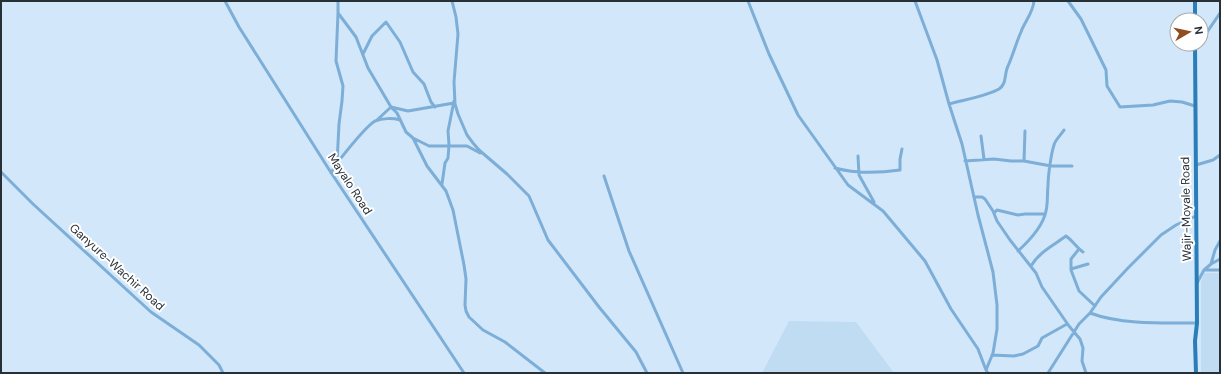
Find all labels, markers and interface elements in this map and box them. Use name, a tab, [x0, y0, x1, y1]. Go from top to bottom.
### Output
north arrow	[1169, 12, 1209, 52]
text: N	[1191, 25, 1206, 35]
street label: Mayalo Road	[324, 150, 376, 218]
street label: Wajir-Moyale Road	[1177, 157, 1195, 261]
street label: Ganyure-Wachir Road	[66, 220, 168, 314]

